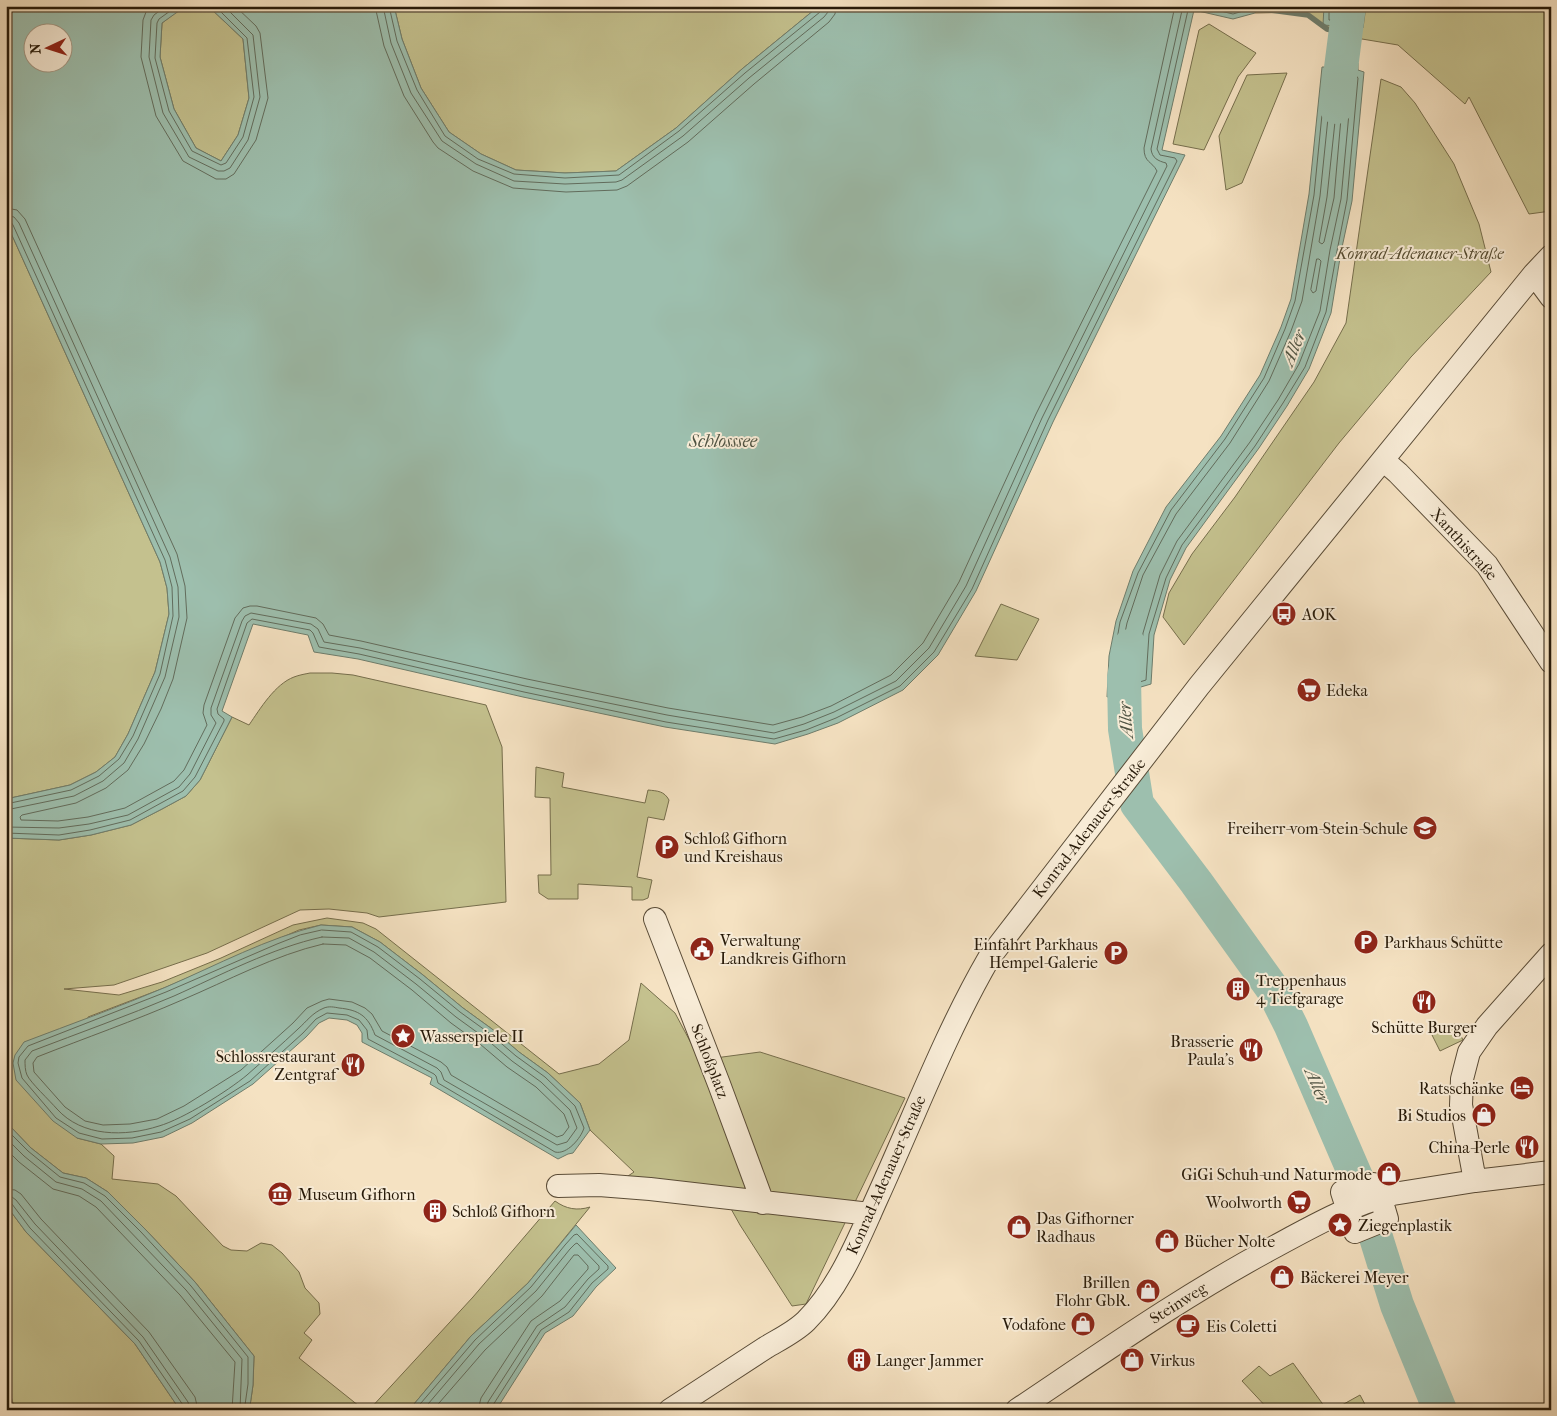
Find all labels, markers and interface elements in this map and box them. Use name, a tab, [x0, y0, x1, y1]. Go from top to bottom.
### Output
north arrow	[22, 22, 72, 72]
text: N	[27, 43, 44, 55]
park label: Konrad-Adenauer-Straße	[1335, 244, 1504, 263]
water label: Aller	[1277, 325, 1311, 371]
water label: Schlosssee	[688, 431, 758, 452]
street label: Xanthistraße	[1426, 504, 1502, 584]
bus stop icon: AOK	[1271, 601, 1297, 627]
place label: AOK	[1301, 605, 1337, 624]
supermarket icon: Edeka	[1296, 677, 1322, 703]
place label: Edeka	[1326, 681, 1369, 700]
water label: Aller	[1114, 699, 1138, 741]
street label: Konrad-Adenauer-Straße	[1029, 754, 1150, 902]
school or university icon: Freiherr-vom-Stein-Schule	[1412, 815, 1438, 841]
place label: Freiherr-vom-Stein-Schule	[1227, 819, 1408, 838]
place label: Schloß Gifhorn und Kreishaus	[683, 829, 788, 866]
parking icon: Schloß Gifhorn und Kreishaus	[654, 834, 680, 860]
parking icon: Parkhaus Schütte	[1353, 929, 1379, 955]
place label: Verwaltung Landkreis Gifhorn	[719, 931, 847, 968]
place label: Parkhaus Schütte	[1384, 933, 1503, 952]
place label: Einfahrt Parkhaus Hempel-Galerie	[973, 935, 1098, 972]
public building icon: Verwaltung Landkreis Gifhorn	[689, 936, 715, 962]
parking icon: Einfahrt Parkhaus Hempel-Galerie	[1103, 940, 1129, 966]
place label: Treppenhaus 4 Tiefgarage	[1256, 971, 1346, 1008]
building icon: Treppenhaus 4 Tiefgarage	[1225, 976, 1251, 1002]
restaurant icon: Schütte Burger	[1411, 989, 1437, 1015]
place label: Schütte Burger	[1371, 1018, 1477, 1037]
street label: Schloßplatz	[687, 1021, 733, 1101]
place icon: Wasserspiele II	[390, 1023, 416, 1049]
place label: Wasserspiele II	[419, 1027, 524, 1046]
place label: Brasserie Paula's	[1170, 1032, 1234, 1069]
restaurant icon: Brasserie Paula's	[1238, 1037, 1264, 1063]
place label: Schlossrestaurant Zentgraf	[216, 1047, 340, 1084]
restaurant icon: Schlossrestaurant Zentgraf	[340, 1052, 366, 1078]
water label: Aller	[1299, 1063, 1335, 1109]
hotel icon: Ratsschänke	[1509, 1075, 1535, 1101]
place label: Ratsschänke	[1419, 1079, 1504, 1098]
street label: Konrad-Adenauer-Straße	[842, 1092, 930, 1257]
shop icon: Bi Studios	[1471, 1102, 1497, 1128]
place label: Bi Studios	[1397, 1106, 1466, 1125]
restaurant icon: China-Perle	[1514, 1134, 1540, 1160]
place label: China-Perle	[1429, 1138, 1510, 1157]
shop icon: GiGi Schuh-und Naturmode	[1376, 1161, 1402, 1187]
place label: GiGi Schuh-und Naturmode	[1181, 1165, 1372, 1184]
museum icon: Museum Gifhorn	[267, 1181, 293, 1207]
place label: Museum Gifhorn	[298, 1185, 416, 1204]
supermarket icon: Woolworth	[1286, 1189, 1312, 1215]
place label: Woolworth	[1205, 1193, 1282, 1212]
building icon: Schloß Gifhorn	[422, 1198, 448, 1224]
place label: Schloß Gifhorn	[452, 1202, 556, 1221]
place label: Das Gifhorner Radhaus	[1036, 1209, 1134, 1246]
place icon: Ziegenplastik	[1327, 1212, 1353, 1238]
shop icon: Das Gifhorner Radhaus	[1006, 1214, 1032, 1240]
place label: Ziegenplastik	[1358, 1216, 1453, 1235]
shop icon: Bücher Nolte	[1154, 1228, 1180, 1254]
place label: Bücher Nolte	[1184, 1232, 1275, 1251]
shop icon: Bäckerei Meyer	[1269, 1264, 1295, 1290]
place label: Bäckerei Meyer	[1300, 1268, 1409, 1287]
place label: Brillen Flohr GbR.	[1055, 1273, 1131, 1310]
shop icon: Brillen Flohr GbR.	[1135, 1278, 1161, 1304]
street label: Steinweg	[1146, 1278, 1210, 1328]
shop icon: Vodafone	[1070, 1311, 1096, 1337]
cafe icon: Eis Coletti	[1175, 1313, 1201, 1339]
place label: Vodafone	[1001, 1315, 1066, 1334]
place label: Eis Coletti	[1206, 1317, 1277, 1336]
building icon: Langer Jammer	[846, 1347, 872, 1373]
shop icon: Virkus	[1119, 1347, 1145, 1373]
place label: Langer Jammer	[876, 1351, 984, 1370]
place label: Virkus	[1149, 1351, 1195, 1370]

